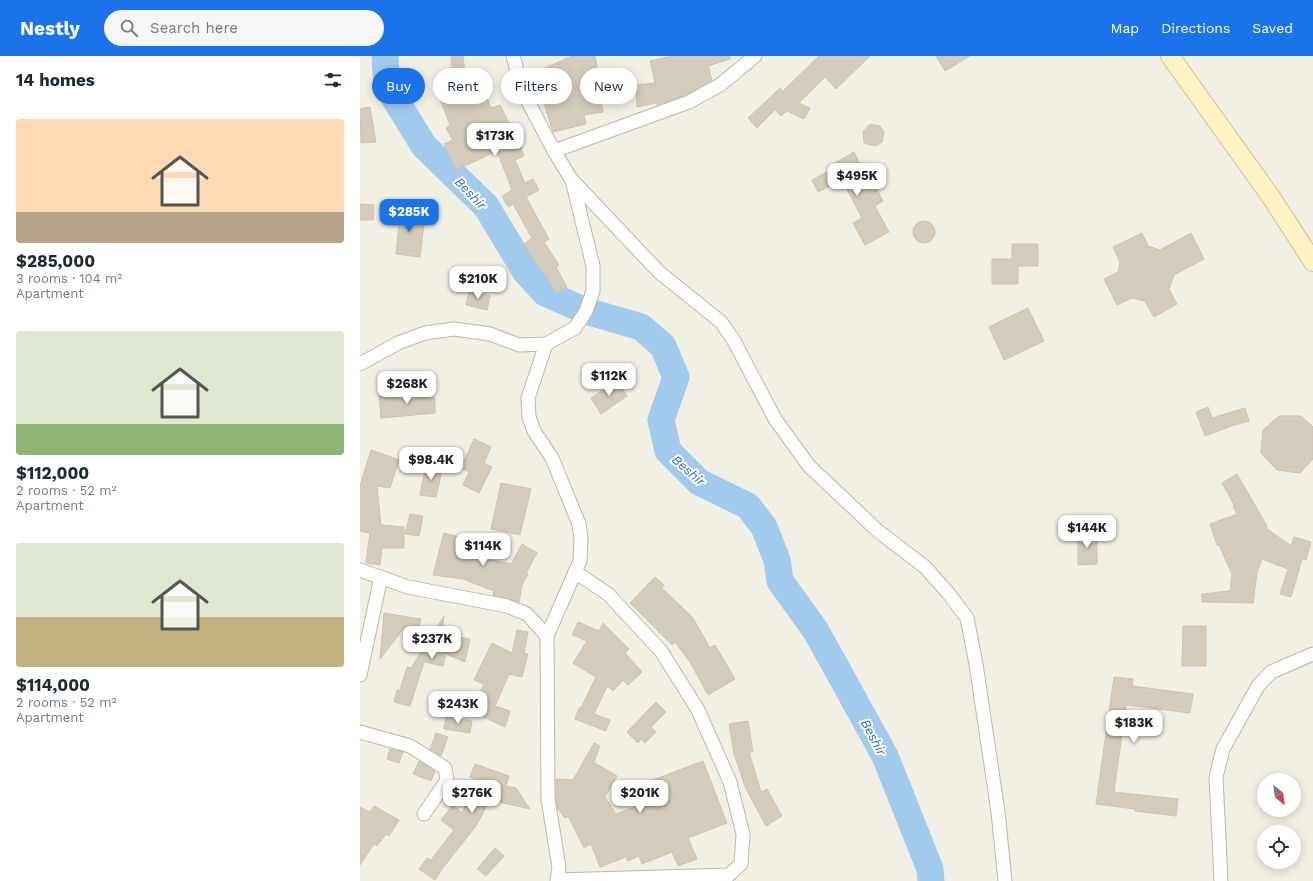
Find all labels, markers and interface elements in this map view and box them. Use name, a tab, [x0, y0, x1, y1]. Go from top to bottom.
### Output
search box	[104, 10, 384, 46]
text: Nestly	[20, 17, 80, 40]
icon: search	[118, 17, 140, 39]
text: Search here	[150, 19, 238, 37]
text: Map	[1111, 20, 1139, 36]
text: Directions	[1161, 20, 1230, 36]
text: Saved	[1252, 20, 1293, 36]
chip: Buy	[372, 68, 425, 104]
chip: Rent	[433, 68, 493, 104]
chip: Filters	[501, 68, 572, 104]
chip: New	[580, 68, 637, 104]
icon: filters	[322, 69, 344, 91]
text: 14 homes	[16, 70, 95, 90]
pin: $173K	[467, 123, 523, 157]
text: $173K	[476, 128, 514, 143]
icon: home	[144, 145, 216, 217]
pin: $495K	[829, 163, 885, 197]
text: $495K	[836, 168, 878, 183]
water label: Beshir	[452, 174, 490, 213]
pin: $285K	[381, 199, 437, 233]
text: $285K	[389, 204, 429, 219]
text: $285,000	[16, 251, 95, 271]
pin: $210K	[450, 266, 506, 300]
text: 3 rooms · 104 m²	[16, 271, 122, 286]
text: $210K	[458, 271, 498, 286]
text: Apartment	[16, 286, 84, 301]
icon: home	[144, 357, 216, 429]
pin: $112K	[581, 363, 637, 397]
text: $112K	[591, 368, 627, 383]
pin: $268K	[379, 371, 435, 405]
text: $268K	[386, 376, 428, 391]
pin: $98.4K	[398, 447, 464, 481]
text: $98.4K	[408, 452, 454, 467]
water label: Beshir	[669, 452, 709, 489]
text: $112,000	[16, 463, 89, 483]
text: 2 rooms · 52 m²	[16, 483, 116, 498]
text: Apartment	[16, 498, 84, 513]
pin: $144K	[1059, 515, 1115, 549]
text: $144K	[1067, 520, 1107, 535]
pin: $114K	[455, 533, 511, 567]
text: $114K	[465, 538, 501, 553]
icon: home	[144, 569, 216, 641]
pin: $237K	[404, 626, 460, 660]
text: $237K	[412, 631, 452, 646]
text: $114,000	[16, 675, 90, 695]
pin: $243K	[430, 691, 486, 725]
text: 2 rooms · 52 m²	[16, 695, 116, 710]
text: $243K	[437, 696, 479, 711]
text: Apartment	[16, 710, 84, 725]
pin: $183K	[1106, 710, 1162, 744]
text: $183K	[1115, 715, 1153, 730]
water label: Beshir	[858, 717, 890, 759]
north arrow	[1257, 773, 1301, 817]
map controls	[1257, 773, 1301, 869]
pin: $276K	[444, 780, 500, 814]
pin: $201K	[612, 780, 668, 814]
text: $276K	[452, 785, 492, 800]
text: $201K	[620, 785, 660, 800]
button: locate	[1257, 825, 1301, 869]

